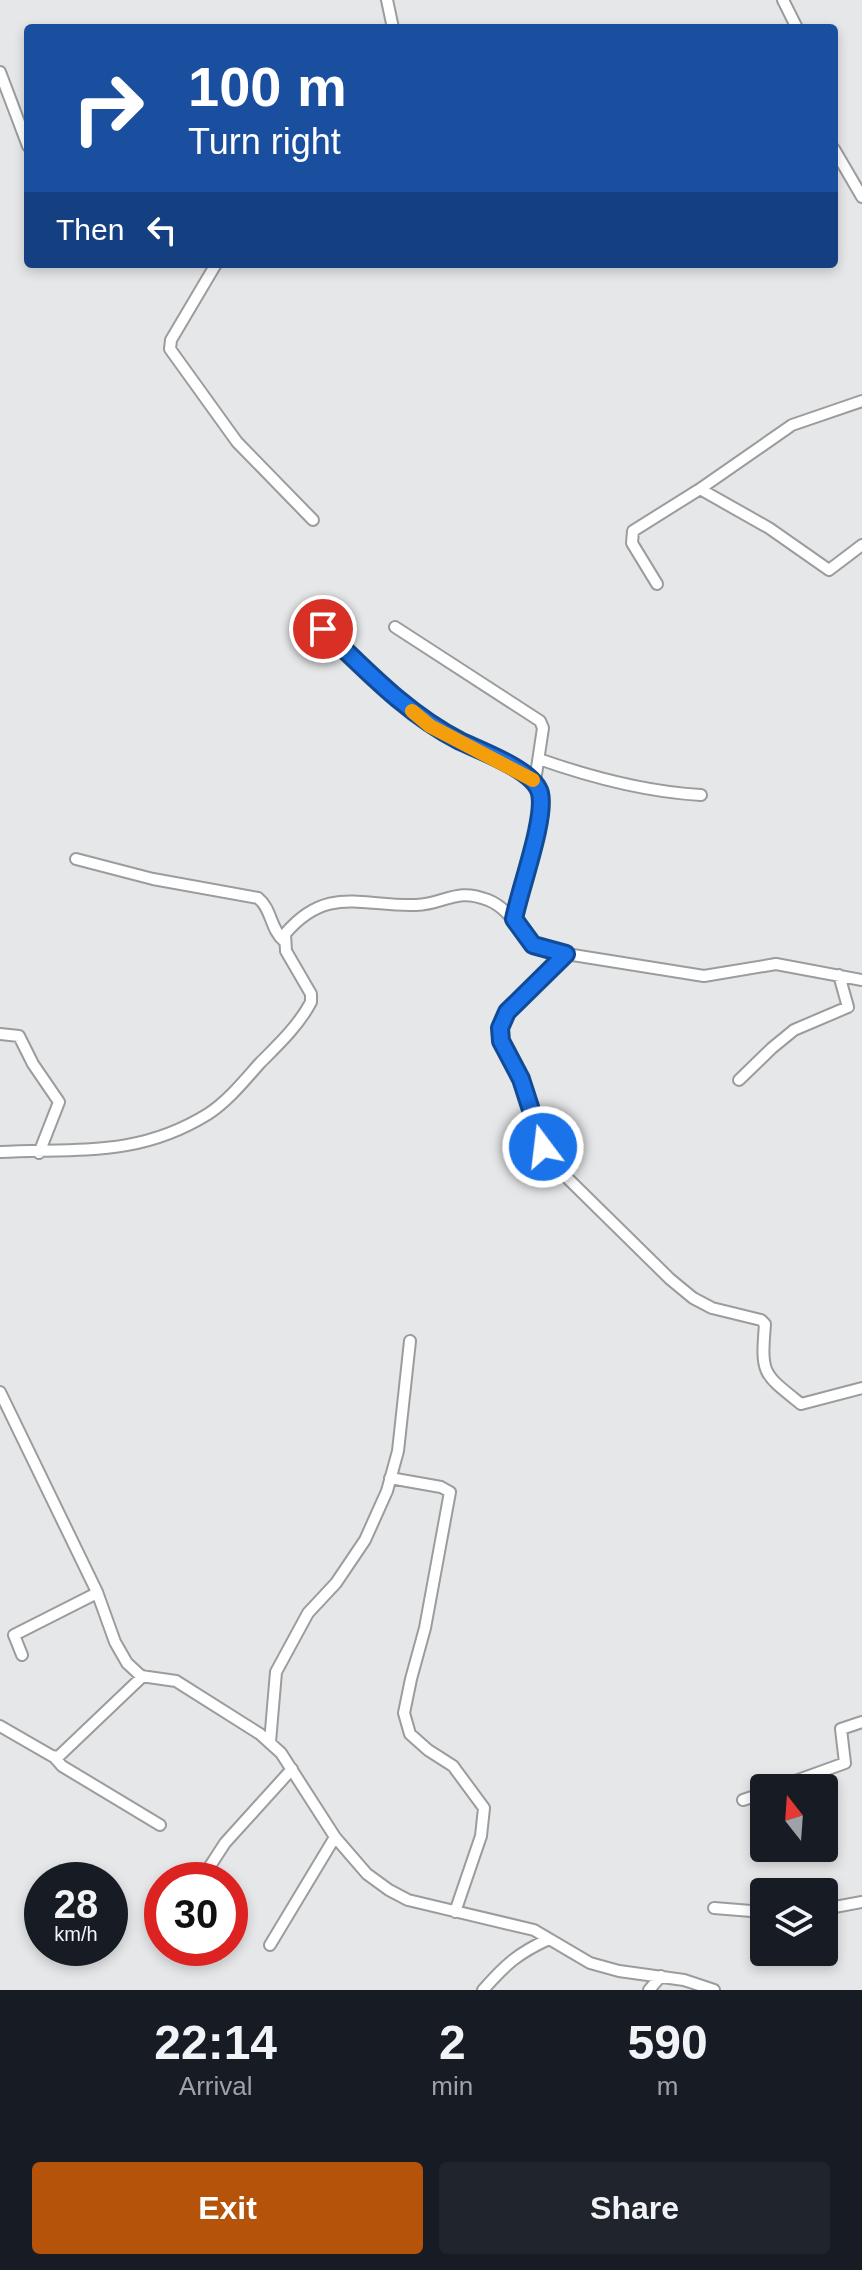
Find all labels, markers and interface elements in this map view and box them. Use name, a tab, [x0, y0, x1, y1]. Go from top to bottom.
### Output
text: 100 m	[188, 55, 347, 118]
icon: right	[56, 56, 160, 160]
text: Turn right	[188, 121, 341, 162]
icon: left	[140, 208, 184, 252]
text: Then	[56, 213, 124, 246]
pin	[289, 595, 357, 663]
icon: arrive	[301, 607, 345, 651]
position arrow	[501, 1105, 585, 1189]
north arrow	[750, 1774, 838, 1862]
map controls	[750, 1774, 838, 1966]
speed limit sign: 30	[144, 1862, 248, 1966]
button: layers	[750, 1878, 838, 1966]
text: 28	[54, 1882, 98, 1926]
text: km/h	[54, 1923, 98, 1945]
text: 22:14	[154, 2016, 277, 2069]
text: 2	[439, 2016, 466, 2069]
text: 590	[628, 2016, 708, 2069]
text: Arrival	[179, 2071, 253, 2101]
text: min	[431, 2071, 473, 2101]
text: m	[657, 2071, 678, 2101]
button: Exit	[32, 2162, 423, 2254]
button: Share	[439, 2162, 830, 2254]

